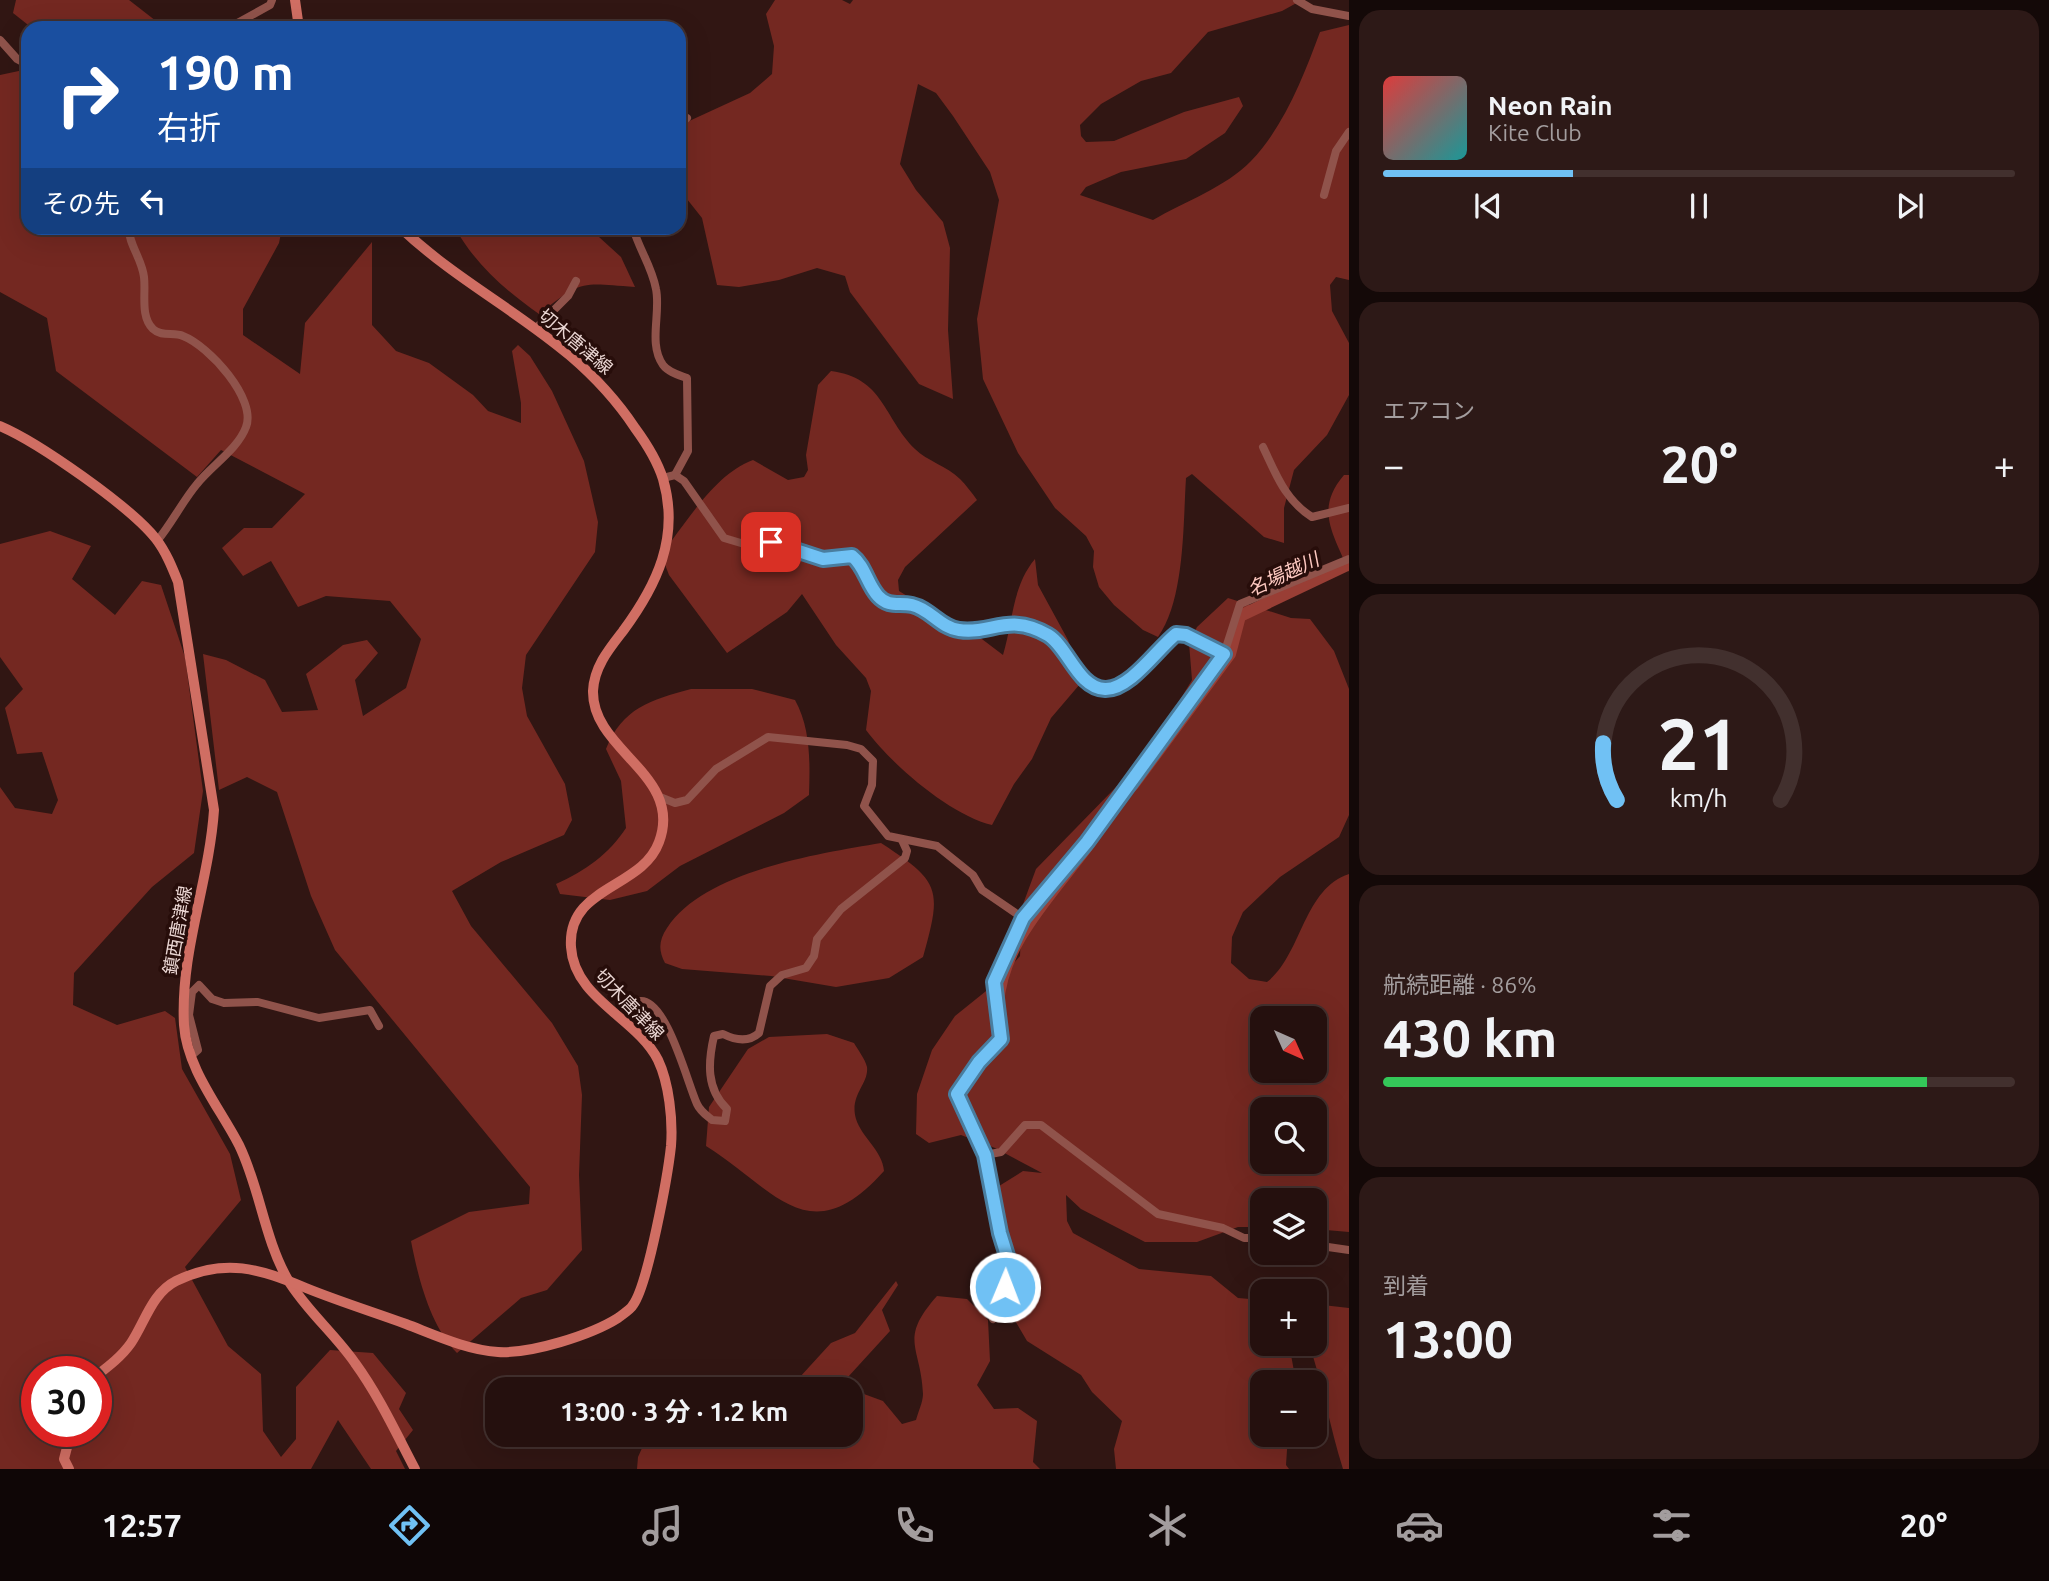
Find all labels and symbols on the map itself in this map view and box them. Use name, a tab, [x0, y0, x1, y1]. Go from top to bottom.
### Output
street label: 切木唐津線	[535, 304, 617, 378]
pin	[741, 512, 801, 572]
water label: 名場越川	[1244, 547, 1324, 600]
street label: 鎮西唐津線	[159, 884, 195, 976]
street label: 切木唐津線	[592, 965, 668, 1043]
north arrow	[1250, 1006, 1326, 1083]
position arrow	[968, 1250, 1042, 1324]
speed limit sign: 30	[21, 1356, 112, 1447]

